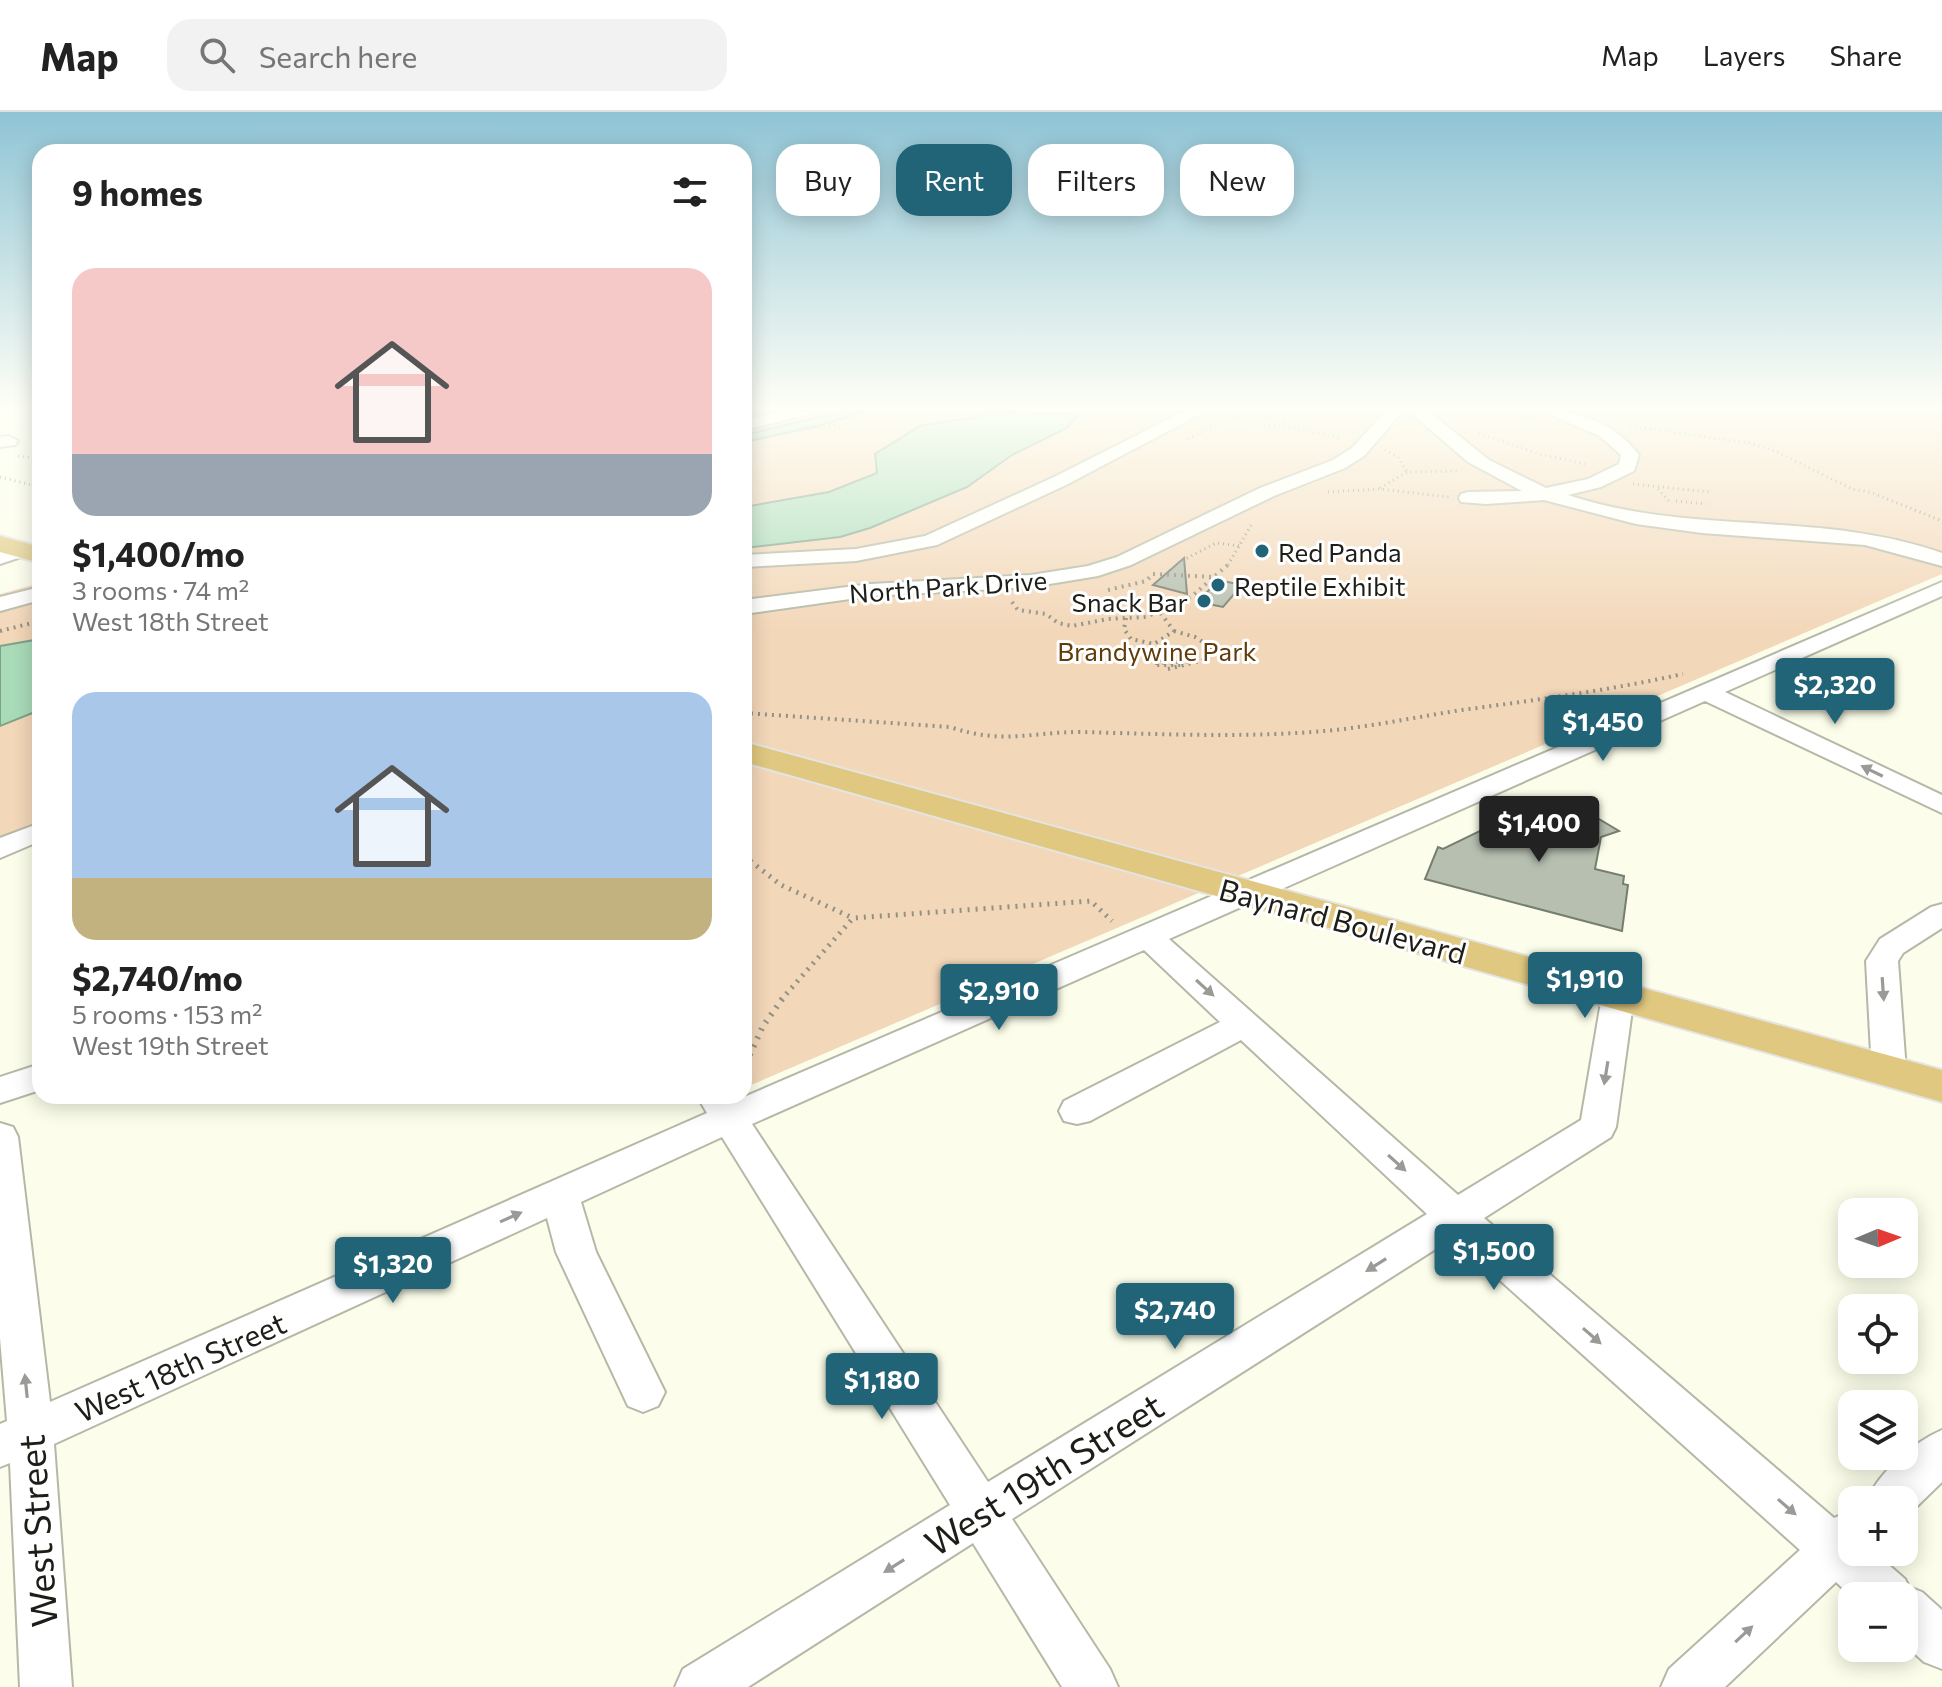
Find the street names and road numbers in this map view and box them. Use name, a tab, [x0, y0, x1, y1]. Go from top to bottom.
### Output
street label: North Park Drive	[848, 564, 1048, 608]
street label: Baynard Boulevard	[1215, 869, 1471, 971]
street label: West 18th Street	[69, 1303, 291, 1429]
street label: West 19th Street	[916, 1382, 1170, 1564]
street label: West Street	[7, 1433, 65, 1629]

